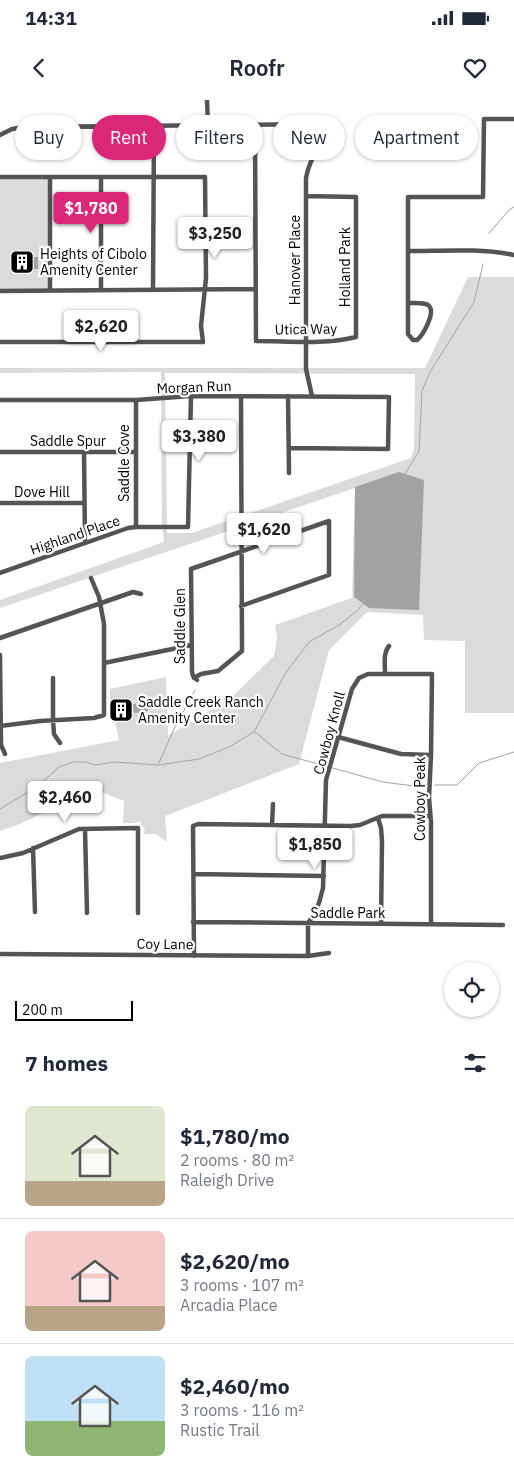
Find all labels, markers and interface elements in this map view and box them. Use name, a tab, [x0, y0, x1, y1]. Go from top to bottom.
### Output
text: 14:31	[25, 6, 77, 30]
text: Roofr	[229, 53, 285, 82]
icon: back	[25, 54, 53, 82]
icon: heart	[461, 54, 489, 82]
chip: Buy	[15, 115, 82, 160]
chip: Rent	[92, 115, 166, 160]
chip: Filters	[176, 115, 263, 160]
chip: New	[273, 115, 345, 160]
chip: Apartment	[355, 115, 478, 160]
pin: $1,780	[50, 192, 132, 234]
text: $1,780	[65, 198, 117, 218]
street label: Hanover Place	[286, 215, 304, 305]
pin: $3,250	[174, 216, 256, 259]
text: $3,250	[189, 223, 241, 243]
street label: Holland Park	[336, 226, 354, 307]
place label: Heights of Cibolo Amenity Center	[40, 245, 147, 279]
building icon: Heights of Cibolo Amenity Center	[9, 249, 35, 275]
pin: $2,620	[60, 310, 142, 352]
text: $2,620	[75, 316, 127, 336]
street label: Utica Way	[275, 319, 337, 339]
street label: Morgan Run	[156, 377, 232, 397]
pin: $3,380	[158, 420, 240, 462]
street label: Saddle Cove	[115, 424, 133, 502]
text: $3,380	[173, 426, 225, 446]
street label: Saddle Spur	[30, 432, 106, 450]
street label: Dove Hill	[14, 483, 70, 501]
street label: Highland Place	[28, 511, 123, 559]
pin: $1,620	[223, 512, 305, 555]
text: $1,620	[238, 519, 290, 539]
street label: Saddle Glen	[171, 588, 189, 664]
street label: Cowboy Knoll	[309, 689, 349, 777]
place label: Saddle Creek Ranch Amenity Center	[138, 693, 264, 727]
building icon: Saddle Creek Ranch Amenity Center	[108, 697, 134, 723]
street label: Cowboy Peak	[411, 756, 429, 841]
pin: $2,460	[24, 780, 106, 823]
text: $2,460	[39, 787, 91, 807]
pin: $1,850	[274, 828, 356, 870]
text: $1,850	[289, 834, 341, 854]
street label: Saddle Park	[311, 904, 386, 922]
street label: Coy Lane	[136, 935, 194, 954]
map controls	[444, 962, 499, 1017]
button: locate	[444, 962, 499, 1017]
scale bar	[15, 998, 132, 1021]
text: 200 m	[22, 1001, 63, 1019]
text: 7 homes	[25, 1049, 108, 1077]
icon: filters	[461, 1049, 489, 1077]
text: $1,780/mo	[180, 1122, 290, 1150]
icon: home	[65, 1126, 125, 1186]
text: 2 rooms · 80 m²	[180, 1150, 294, 1170]
text: Raleigh Drive	[180, 1170, 274, 1190]
text: $2,620/mo	[180, 1247, 290, 1275]
icon: home	[65, 1251, 125, 1311]
text: 3 rooms · 107 m²	[180, 1275, 304, 1295]
text: Arcadia Place	[180, 1295, 278, 1315]
text: $2,460/mo	[180, 1372, 290, 1400]
icon: home	[65, 1376, 125, 1436]
text: 3 rooms · 116 m²	[180, 1400, 304, 1420]
text: Rustic Trail	[180, 1420, 260, 1440]

